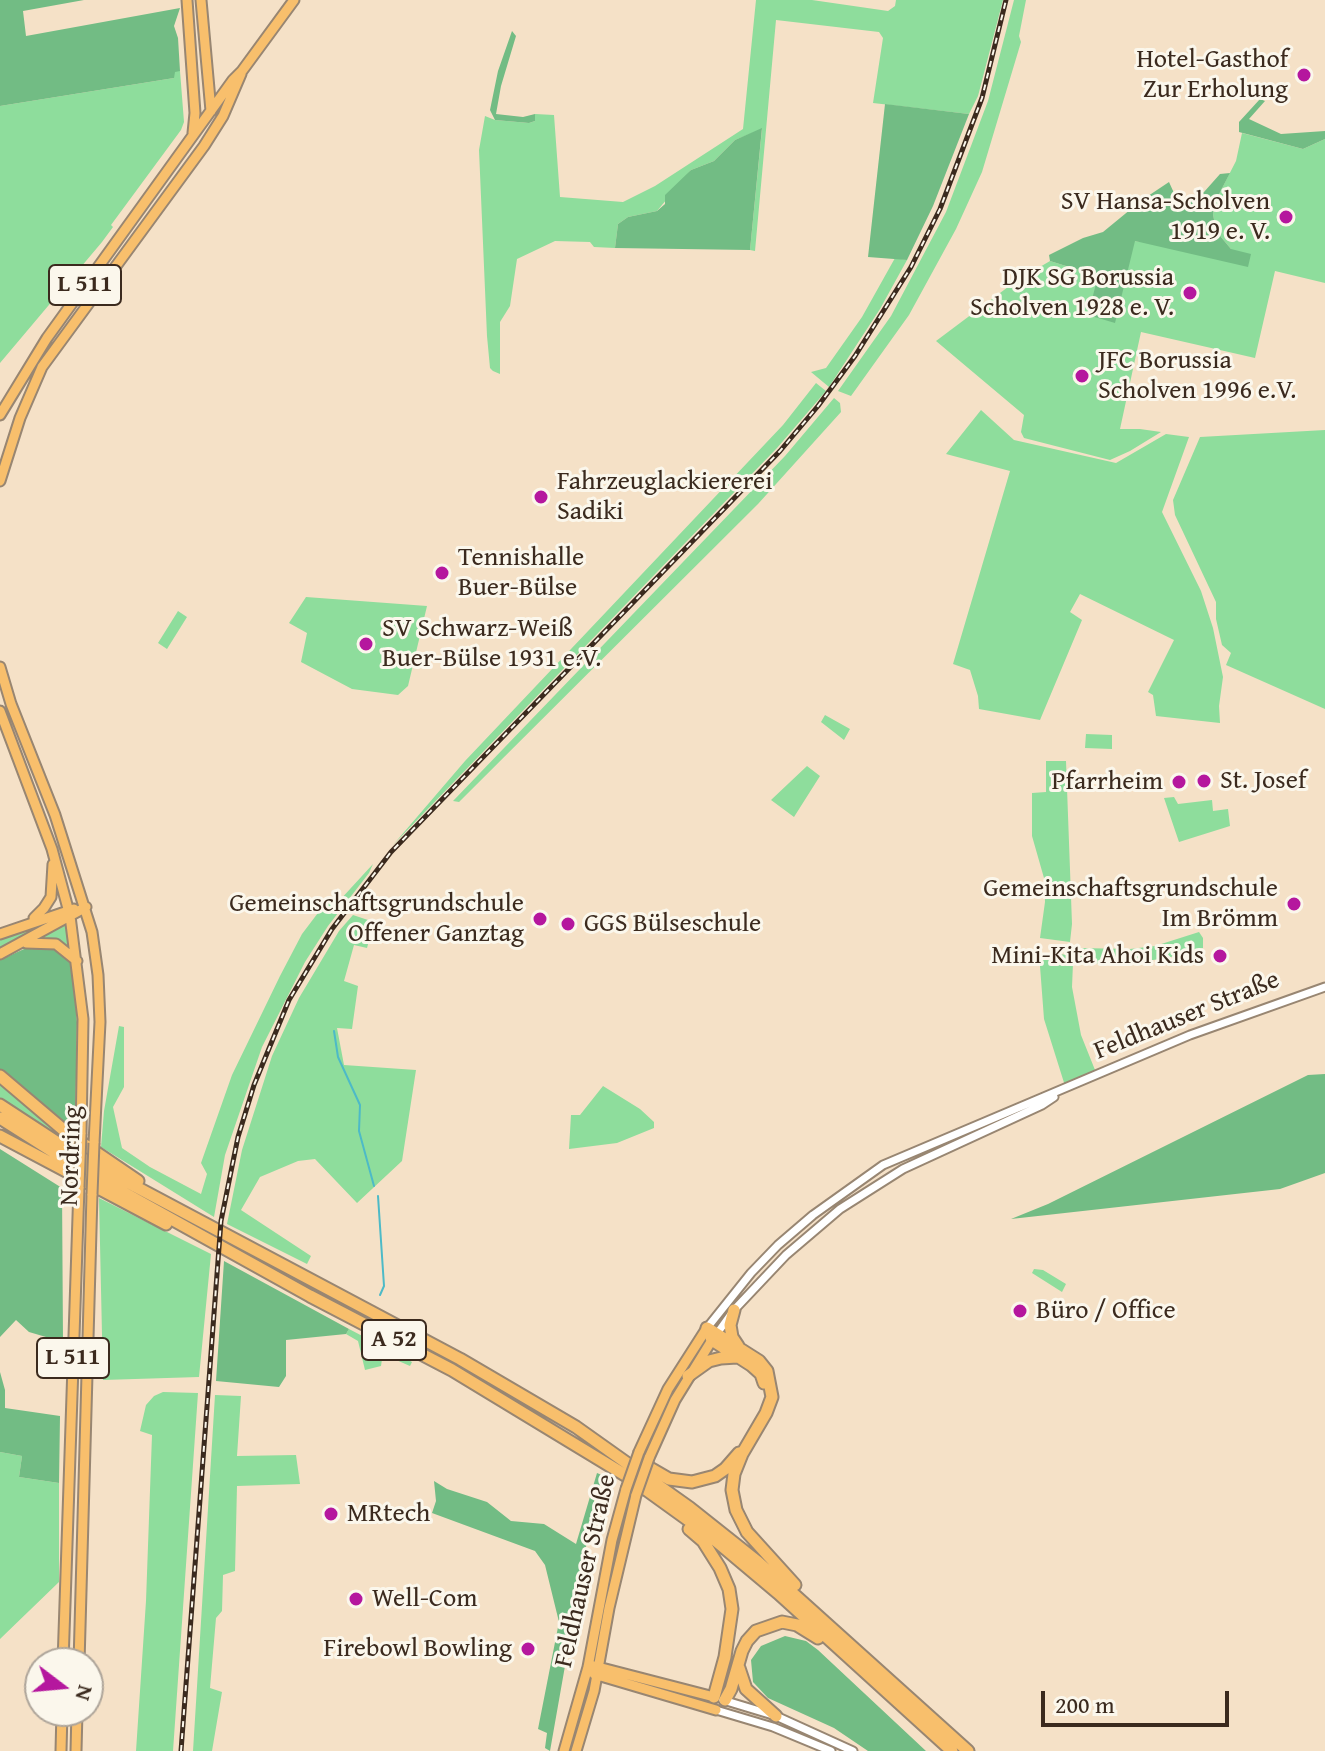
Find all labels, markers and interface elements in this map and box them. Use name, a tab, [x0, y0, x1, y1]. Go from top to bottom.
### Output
place label: Hotel-Gasthof Zur Erholung	[1137, 44, 1288, 106]
marker: Hotel-Gasthof Zur Erholung	[1295, 66, 1313, 84]
place label: SV Hansa-Scholven 1919 e. V.	[1061, 186, 1270, 248]
marker: SV Hansa-Scholven 1919 e. V.	[1277, 208, 1295, 226]
place label: DJK SG Borussia Scholven 1928 e. V.	[970, 262, 1174, 324]
road number: L 511	[49, 265, 121, 305]
marker: DJK SG Borussia Scholven 1928 e. V.	[1181, 284, 1199, 302]
place label: JFC Borussia Scholven 1996 e.V.	[1098, 345, 1296, 406]
marker: JFC Borussia Scholven 1996 e.V.	[1073, 367, 1091, 385]
place label: Fahrzeuglackiererei Sadiki	[557, 466, 773, 528]
marker: Fahrzeuglackiererei Sadiki	[532, 488, 550, 506]
place label: Tennishalle Buer-Bülse	[458, 542, 584, 604]
marker: Tennishalle Buer-Bülse	[433, 564, 451, 582]
place label: SV Schwarz-Weiß Buer-Bülse 1931 e.V.	[382, 613, 601, 674]
marker: SV Schwarz-Weiß Buer-Bülse 1931 e.V.	[357, 635, 375, 653]
place label: St. Josef	[1220, 765, 1306, 797]
place label: Pfarrheim	[1052, 766, 1163, 798]
marker: St. Josef	[1195, 772, 1213, 790]
marker: Pfarrheim	[1170, 773, 1188, 791]
place label: Gemeinschaftsgrundschule Im Brömm	[983, 873, 1278, 934]
place label: Gemeinschaftsgrundschule Offener Ganztag	[229, 888, 524, 950]
marker: Gemeinschaftsgrundschule Im Brömm	[1285, 895, 1303, 913]
place label: GGS Bülseschule	[584, 908, 761, 940]
marker: Gemeinschaftsgrundschule Offener Ganztag	[531, 910, 549, 928]
marker: GGS Bülseschule	[559, 915, 577, 933]
place label: Mini-Kita Ahoi Kids	[991, 940, 1204, 972]
marker: Mini-Kita Ahoi Kids	[1211, 947, 1229, 965]
street label: Feldhauser Straße	[1090, 965, 1284, 1067]
street label: Nordring	[55, 1105, 89, 1207]
place label: Büro / Office	[1036, 1295, 1176, 1327]
marker: Büro / Office	[1011, 1302, 1029, 1320]
road number: A 52	[362, 1320, 426, 1360]
road number: L 511	[37, 1338, 109, 1378]
street label: Feldhauser Straße	[549, 1472, 623, 1670]
place label: MRtech	[347, 1498, 430, 1530]
marker: MRtech	[322, 1505, 340, 1523]
place label: Well-Com	[372, 1583, 477, 1615]
marker: Well-Com	[347, 1590, 365, 1608]
place label: Firebowl Bowling	[323, 1633, 512, 1665]
marker: Firebowl Bowling	[519, 1640, 537, 1658]
north arrow	[24, 1647, 104, 1727]
scale bar	[1045, 1675, 1233, 1725]
text: N	[68, 1682, 103, 1705]
text: 200 m	[1055, 1687, 1115, 1722]

